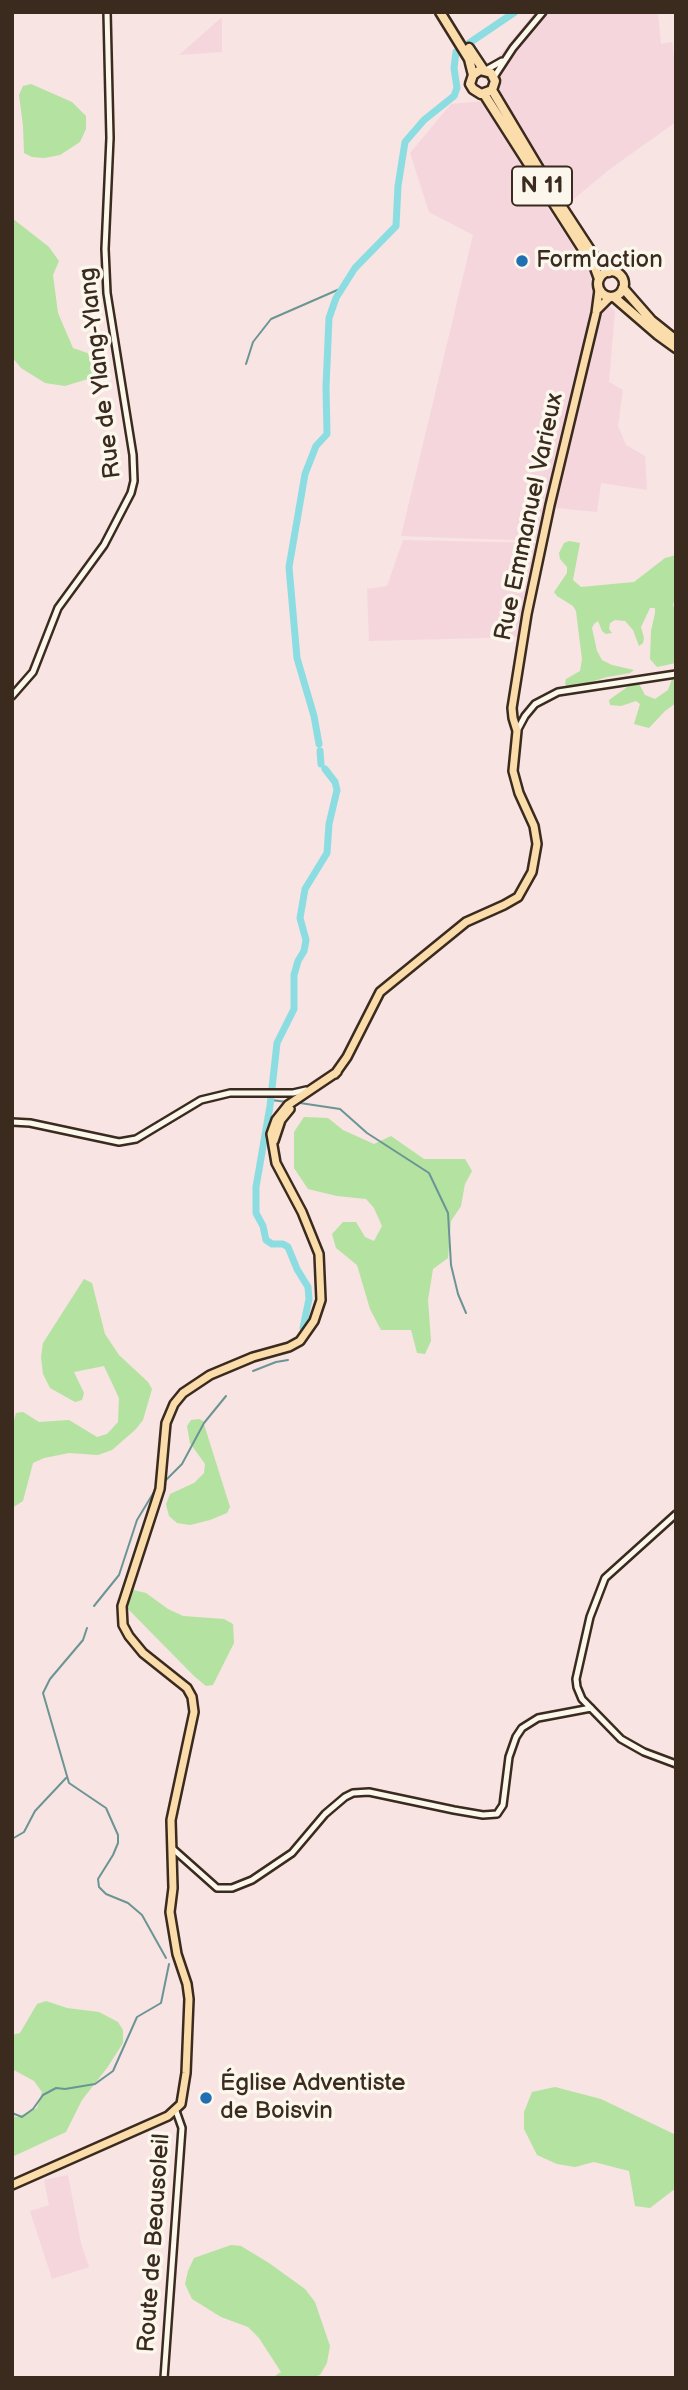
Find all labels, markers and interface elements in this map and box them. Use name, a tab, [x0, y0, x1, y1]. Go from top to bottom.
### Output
road number: N 11	[512, 167, 572, 206]
place label: Form'action	[536, 247, 663, 275]
marker: Form'action	[514, 253, 530, 269]
street label: Rue de Ylang-Ylang	[74, 266, 128, 480]
street label: Rue Emmanuel Varieux	[490, 390, 570, 644]
place label: Église Adventiste de Boisvin	[220, 2070, 405, 2126]
marker: Église Adventiste de Boisvin	[198, 2090, 214, 2106]
street label: Route de Beausoleil	[133, 2133, 177, 2353]

